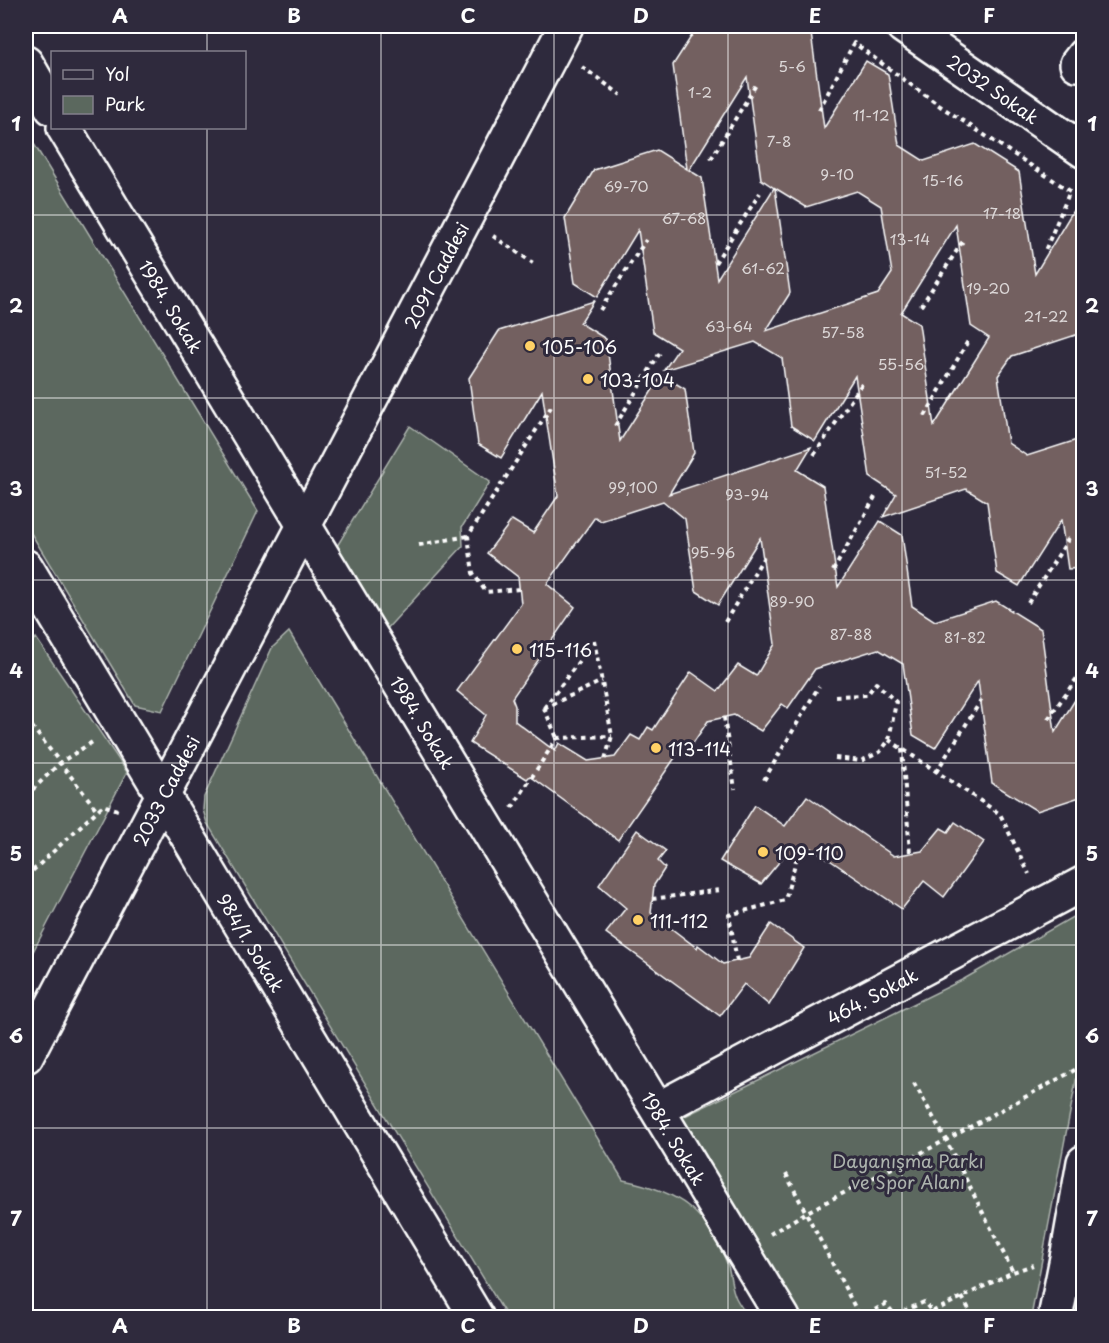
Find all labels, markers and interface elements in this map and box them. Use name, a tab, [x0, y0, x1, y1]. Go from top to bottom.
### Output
text: A	[112, 0, 128, 30]
text: B	[287, 0, 301, 30]
text: C	[460, 0, 476, 30]
text: D	[633, 0, 649, 30]
text: E	[809, 0, 821, 30]
text: F	[983, 0, 995, 30]
street label: 2032 Sokak	[942, 47, 1045, 130]
legend	[51, 51, 246, 129]
house number: 5-6	[778, 54, 806, 77]
text: Yol	[105, 60, 130, 87]
house number: 1-2	[688, 80, 712, 103]
text: Park	[105, 90, 145, 117]
house number: 11-12	[852, 103, 890, 126]
text: 1	[11, 108, 21, 138]
text: 1	[1087, 108, 1097, 138]
house number: 7-8	[767, 129, 791, 152]
house number: 9-10	[820, 162, 854, 185]
house number: 15-16	[923, 168, 963, 191]
house number: 69-70	[604, 174, 648, 197]
house number: 17-18	[983, 201, 1021, 224]
house number: 67-68	[662, 206, 706, 229]
street label: 2091 Caddesi	[396, 217, 475, 333]
house number: 13-14	[890, 227, 930, 250]
street label: 1984. Sokak	[133, 254, 210, 358]
house number: 61-62	[741, 256, 785, 279]
house number: 19-20	[966, 276, 1010, 299]
text: 2	[9, 290, 23, 320]
text: 2	[1085, 290, 1099, 320]
house number: 21-22	[1024, 304, 1068, 327]
house number: 63-64	[705, 314, 753, 337]
house number: 57-58	[821, 320, 865, 343]
place label: 105-106	[542, 333, 617, 360]
marker: 105-106	[523, 339, 537, 353]
house number: 55-56	[878, 352, 924, 375]
place label: 103-104	[600, 366, 675, 393]
marker: 103-104	[581, 372, 595, 386]
house number: 51-52	[924, 460, 968, 483]
text: 3	[9, 473, 23, 503]
text: 3	[1085, 473, 1099, 503]
house number: 99,100	[608, 475, 658, 498]
house number: 93-94	[725, 482, 769, 505]
house number: 95-96	[691, 540, 735, 563]
house number: 89-90	[770, 589, 815, 612]
house number: 87-88	[830, 622, 872, 645]
house number: 81-82	[944, 625, 986, 648]
place label: 115-116	[529, 636, 592, 663]
marker: 115-116	[510, 642, 524, 656]
text: 4	[9, 655, 23, 685]
text: 4	[1085, 655, 1099, 685]
street label: 1984. Sokak	[384, 670, 462, 774]
street label: 2033 Caddesi	[125, 730, 205, 850]
place label: 113-114	[668, 735, 731, 762]
marker: 113-114	[649, 741, 663, 755]
text: 5	[10, 838, 22, 868]
text: 5	[1086, 838, 1098, 868]
place label: 109-110	[775, 839, 844, 866]
marker: 109-110	[756, 845, 770, 859]
street label: 984/1. Sokak	[211, 888, 292, 997]
place label: 111-112	[650, 907, 708, 934]
marker: 111-112	[631, 913, 645, 927]
street label: 464. Sokak	[822, 960, 922, 1031]
text: 6	[9, 1020, 23, 1050]
text: 6	[1085, 1020, 1099, 1050]
street label: 1984. Sokak	[635, 1086, 713, 1190]
park label: Dayanışma Parkı ve Spor Alanı	[832, 1147, 984, 1195]
text: 7	[10, 1203, 22, 1233]
text: 7	[1086, 1203, 1098, 1233]
text: A	[112, 1310, 128, 1340]
text: B	[287, 1310, 301, 1340]
text: C	[460, 1310, 476, 1340]
text: D	[633, 1310, 649, 1340]
text: E	[809, 1310, 821, 1340]
text: F	[983, 1310, 995, 1340]

